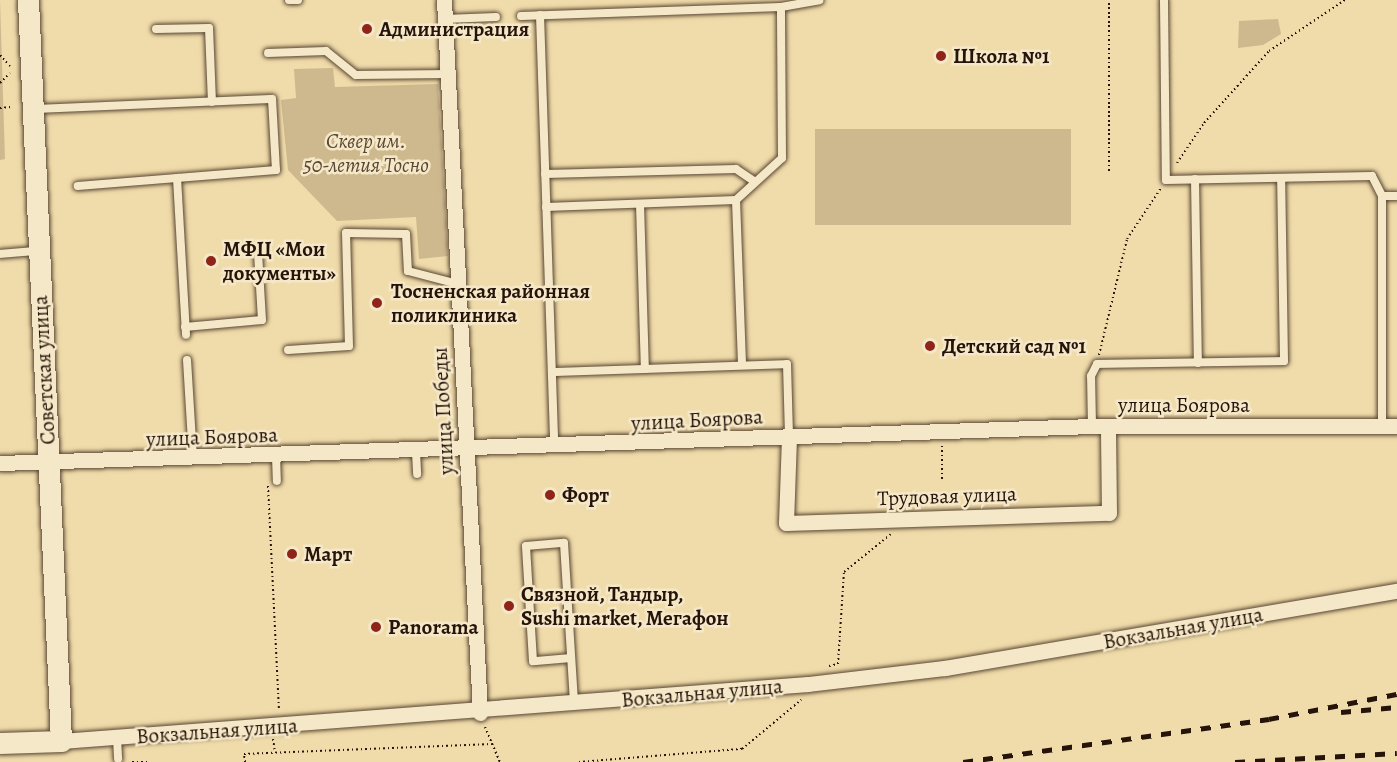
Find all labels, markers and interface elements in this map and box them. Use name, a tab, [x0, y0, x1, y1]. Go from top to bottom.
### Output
place label: Администрация	[379, 16, 529, 42]
marker: Администрация	[360, 22, 374, 36]
place label: Школа №1	[953, 43, 1050, 69]
marker: Школа №1	[934, 49, 948, 63]
park label: Сквер им. 50-летия Тосно	[303, 128, 429, 178]
place label: МФЦ «Мои документы»	[223, 236, 336, 286]
marker: МФЦ «Мои документы»	[204, 254, 218, 268]
place label: Тосненская районная поликлиника	[391, 278, 590, 328]
marker: Тосненская районная поликлиника	[368, 294, 386, 312]
street label: Советская улица	[28, 295, 60, 445]
place label: Детский сад №1	[942, 333, 1086, 359]
marker: Детский сад №1	[923, 339, 937, 353]
street label: улица Победы	[427, 347, 459, 475]
street label: улица Боярова	[1118, 392, 1250, 418]
street label: улица Боярова	[630, 404, 764, 436]
street label: улица Боярова	[146, 422, 278, 452]
street label: Трудовая улица	[877, 481, 1017, 511]
place label: Форт	[562, 482, 609, 508]
marker: Форт	[543, 488, 557, 502]
place label: Март	[304, 541, 352, 567]
marker: Март	[285, 547, 299, 561]
place label: Связной, Тандыр, Sushi market, Мегафон	[521, 581, 729, 631]
marker: Связной, Тандыр, Sushi market, Мегафон	[502, 599, 516, 613]
street label: Вокзальная улица	[1101, 602, 1265, 654]
place label: Panorama	[388, 614, 479, 640]
marker: Panorama	[369, 620, 383, 634]
street label: Вокзальная улица	[620, 673, 784, 713]
street label: Вокзальная улица	[135, 713, 299, 749]

